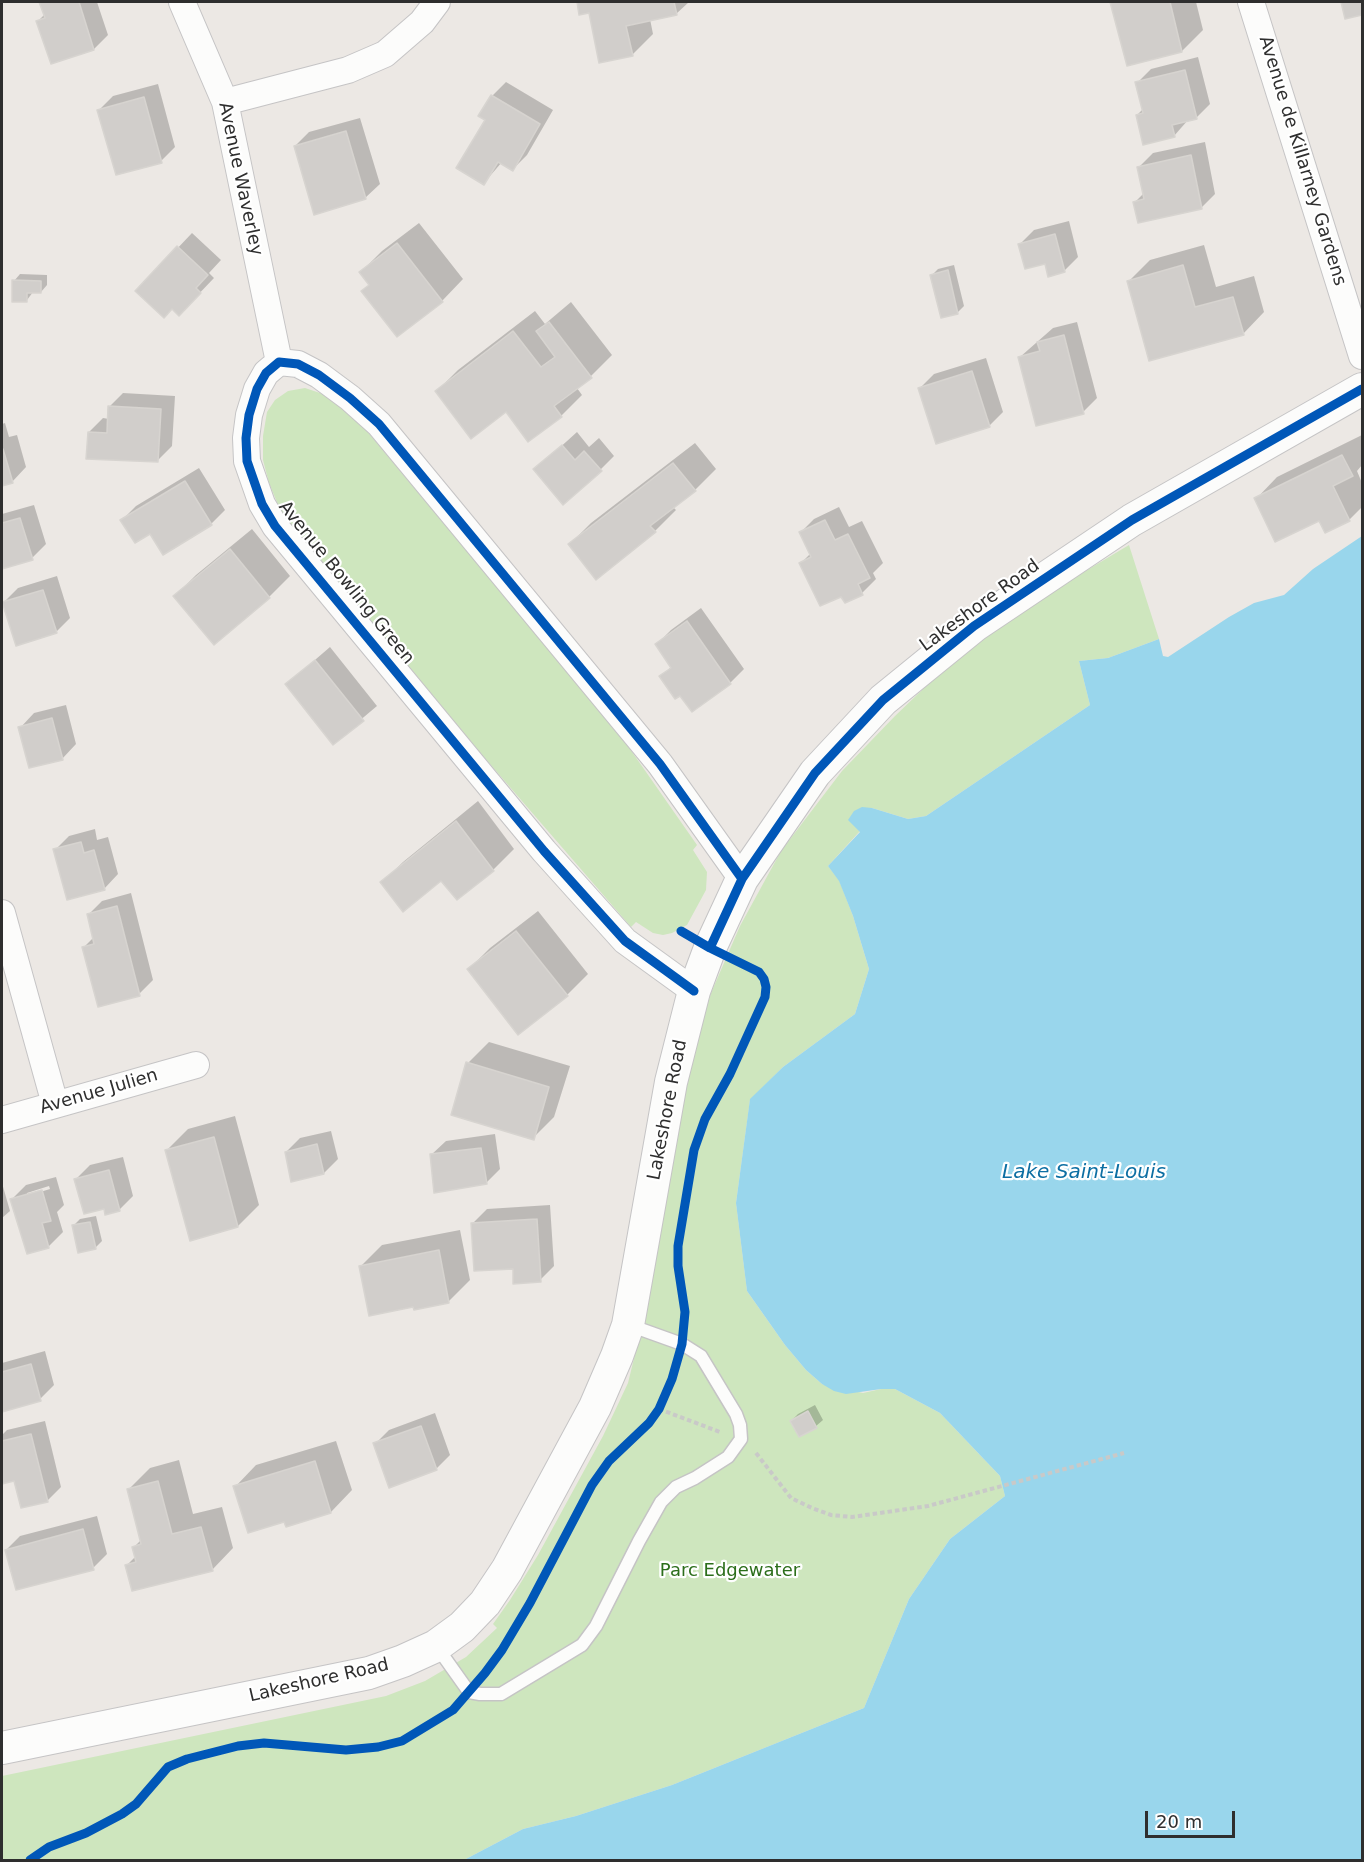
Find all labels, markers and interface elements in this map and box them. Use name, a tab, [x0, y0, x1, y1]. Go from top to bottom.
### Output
street label: Avenue de Killarney Gardens	[1254, 34, 1350, 288]
street label: Avenue Waverley	[213, 100, 267, 258]
street label: Avenue Bowling Green	[273, 497, 419, 669]
street label: Lakeshore Road	[916, 555, 1044, 657]
street label: Lakeshore Road	[644, 1038, 692, 1182]
street label: Avenue Julien	[37, 1065, 161, 1119]
water label: Lake Saint-Louis	[1002, 1161, 1166, 1185]
park label: Parc Edgewater	[660, 1560, 800, 1582]
street label: Lakeshore Road	[247, 1654, 391, 1708]
scale bar	[1148, 1799, 1238, 1837]
text: 20 m	[1156, 1811, 1202, 1832]

